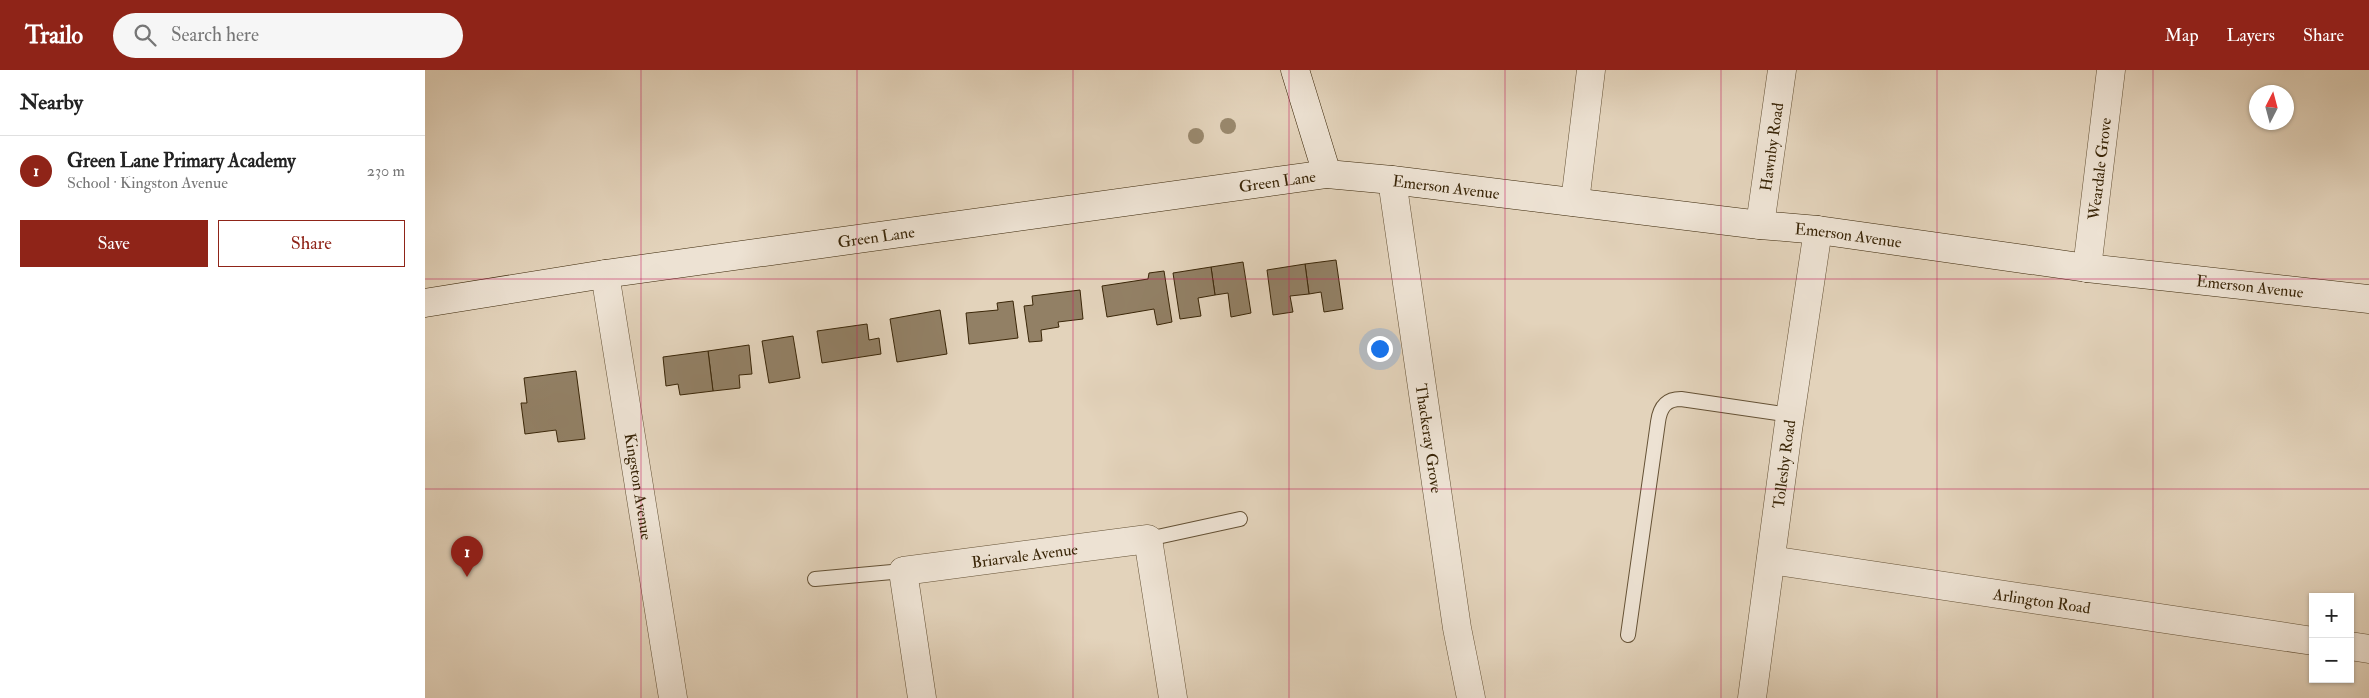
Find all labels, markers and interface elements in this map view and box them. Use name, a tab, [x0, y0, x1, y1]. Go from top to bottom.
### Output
search box	[113, 13, 463, 58]
text: Trailo	[25, 20, 83, 51]
icon: search	[131, 21, 159, 49]
text: Search here	[171, 23, 259, 47]
text: Map	[2165, 24, 2199, 47]
text: Layers	[2227, 24, 2275, 47]
text: Share	[2303, 24, 2344, 47]
north arrow	[2249, 85, 2294, 130]
text: Nearby	[20, 89, 83, 116]
street label: Hawnby Road	[1756, 101, 1788, 192]
street label: Weardale Grove	[2084, 116, 2116, 222]
text: Green Lane Primary Academy	[67, 149, 296, 173]
text: 1	[33, 161, 39, 181]
text: 230 m	[367, 161, 405, 181]
street label: Green Lane	[1238, 167, 1317, 197]
street label: Emerson Avenue	[1391, 171, 1501, 204]
text: School · Kingston Avenue	[67, 173, 228, 193]
street label: Emerson Avenue	[1794, 219, 1903, 253]
button: Save	[20, 220, 208, 267]
button: Share	[218, 220, 405, 267]
street label: Green Lane	[836, 222, 916, 253]
street label: Emerson Avenue	[2195, 271, 2305, 303]
your location	[1367, 336, 1393, 362]
street label: Thackeray Grove	[1411, 382, 1446, 495]
street label: Tollesby Road	[1769, 418, 1800, 510]
street label: Kingston Avenue	[620, 432, 657, 542]
pin: 1	[451, 536, 483, 577]
street label: Briarvale Avenue	[970, 539, 1079, 573]
street label: Arlington Road	[1991, 584, 2092, 619]
map controls	[2309, 593, 2354, 683]
button: +	[2309, 593, 2354, 638]
button: −	[2309, 638, 2354, 683]

